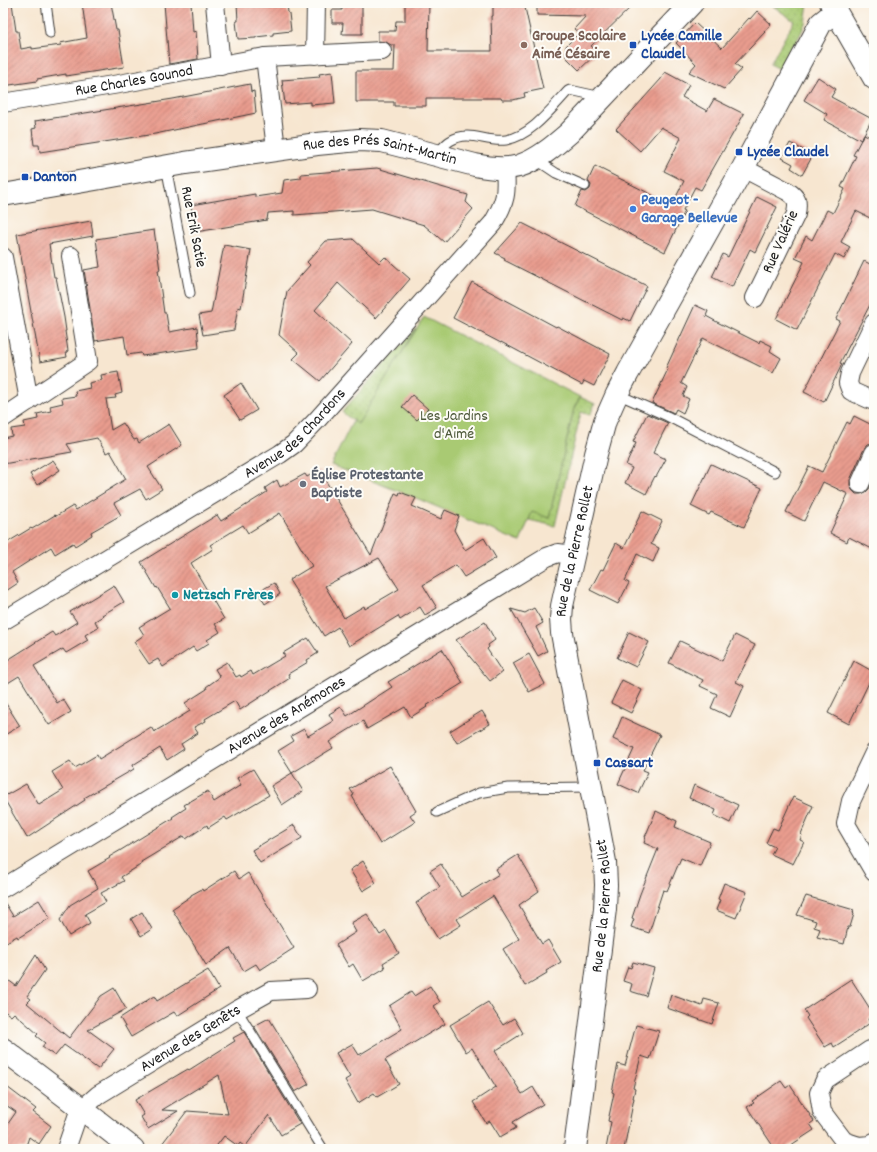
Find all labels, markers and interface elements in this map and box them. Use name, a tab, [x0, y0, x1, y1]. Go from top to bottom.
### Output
place label: Groupe Scolaire Aimé Césaire	[532, 25, 626, 66]
place label: Lycée Camille Claudel	[641, 25, 722, 66]
marker: Groupe Scolaire Aimé Césaire	[519, 40, 529, 50]
marker: Lycée Camille Claudel	[628, 40, 638, 50]
street label: Rue Charles Gounod	[73, 59, 195, 103]
street label: Rue des Prés Saint-Martin	[301, 128, 459, 171]
place label: Lycée Claudel	[747, 141, 829, 164]
marker: Lycée Claudel	[734, 147, 744, 157]
place label: Danton	[33, 166, 77, 189]
marker: Danton	[20, 172, 30, 182]
street label: Rue Erik Satie	[174, 184, 212, 270]
place label: Peugeot - Garage Bellevue	[641, 189, 738, 230]
marker: Peugeot - Garage Bellevue	[628, 204, 638, 214]
street label: Rue Valérie	[757, 207, 805, 277]
street label: Avenue des Chardons	[239, 383, 352, 485]
park label: Les Jardins d'Aimé	[420, 405, 488, 446]
place label: Église Protestante Baptiste	[311, 464, 423, 505]
marker: Église Protestante Baptiste	[298, 479, 308, 489]
street label: Rue de la Pierre Rollet	[550, 483, 600, 618]
place label: Netzsch Frères	[183, 584, 274, 607]
marker: Netzsch Frères	[170, 590, 180, 600]
street label: Avenue des Anémones	[223, 670, 350, 760]
place label: Cassart	[605, 752, 653, 775]
marker: Cassart	[592, 758, 602, 768]
street label: Rue de la Pierre Rollet	[586, 837, 617, 974]
street label: Avenue des Genêts	[136, 999, 246, 1078]

